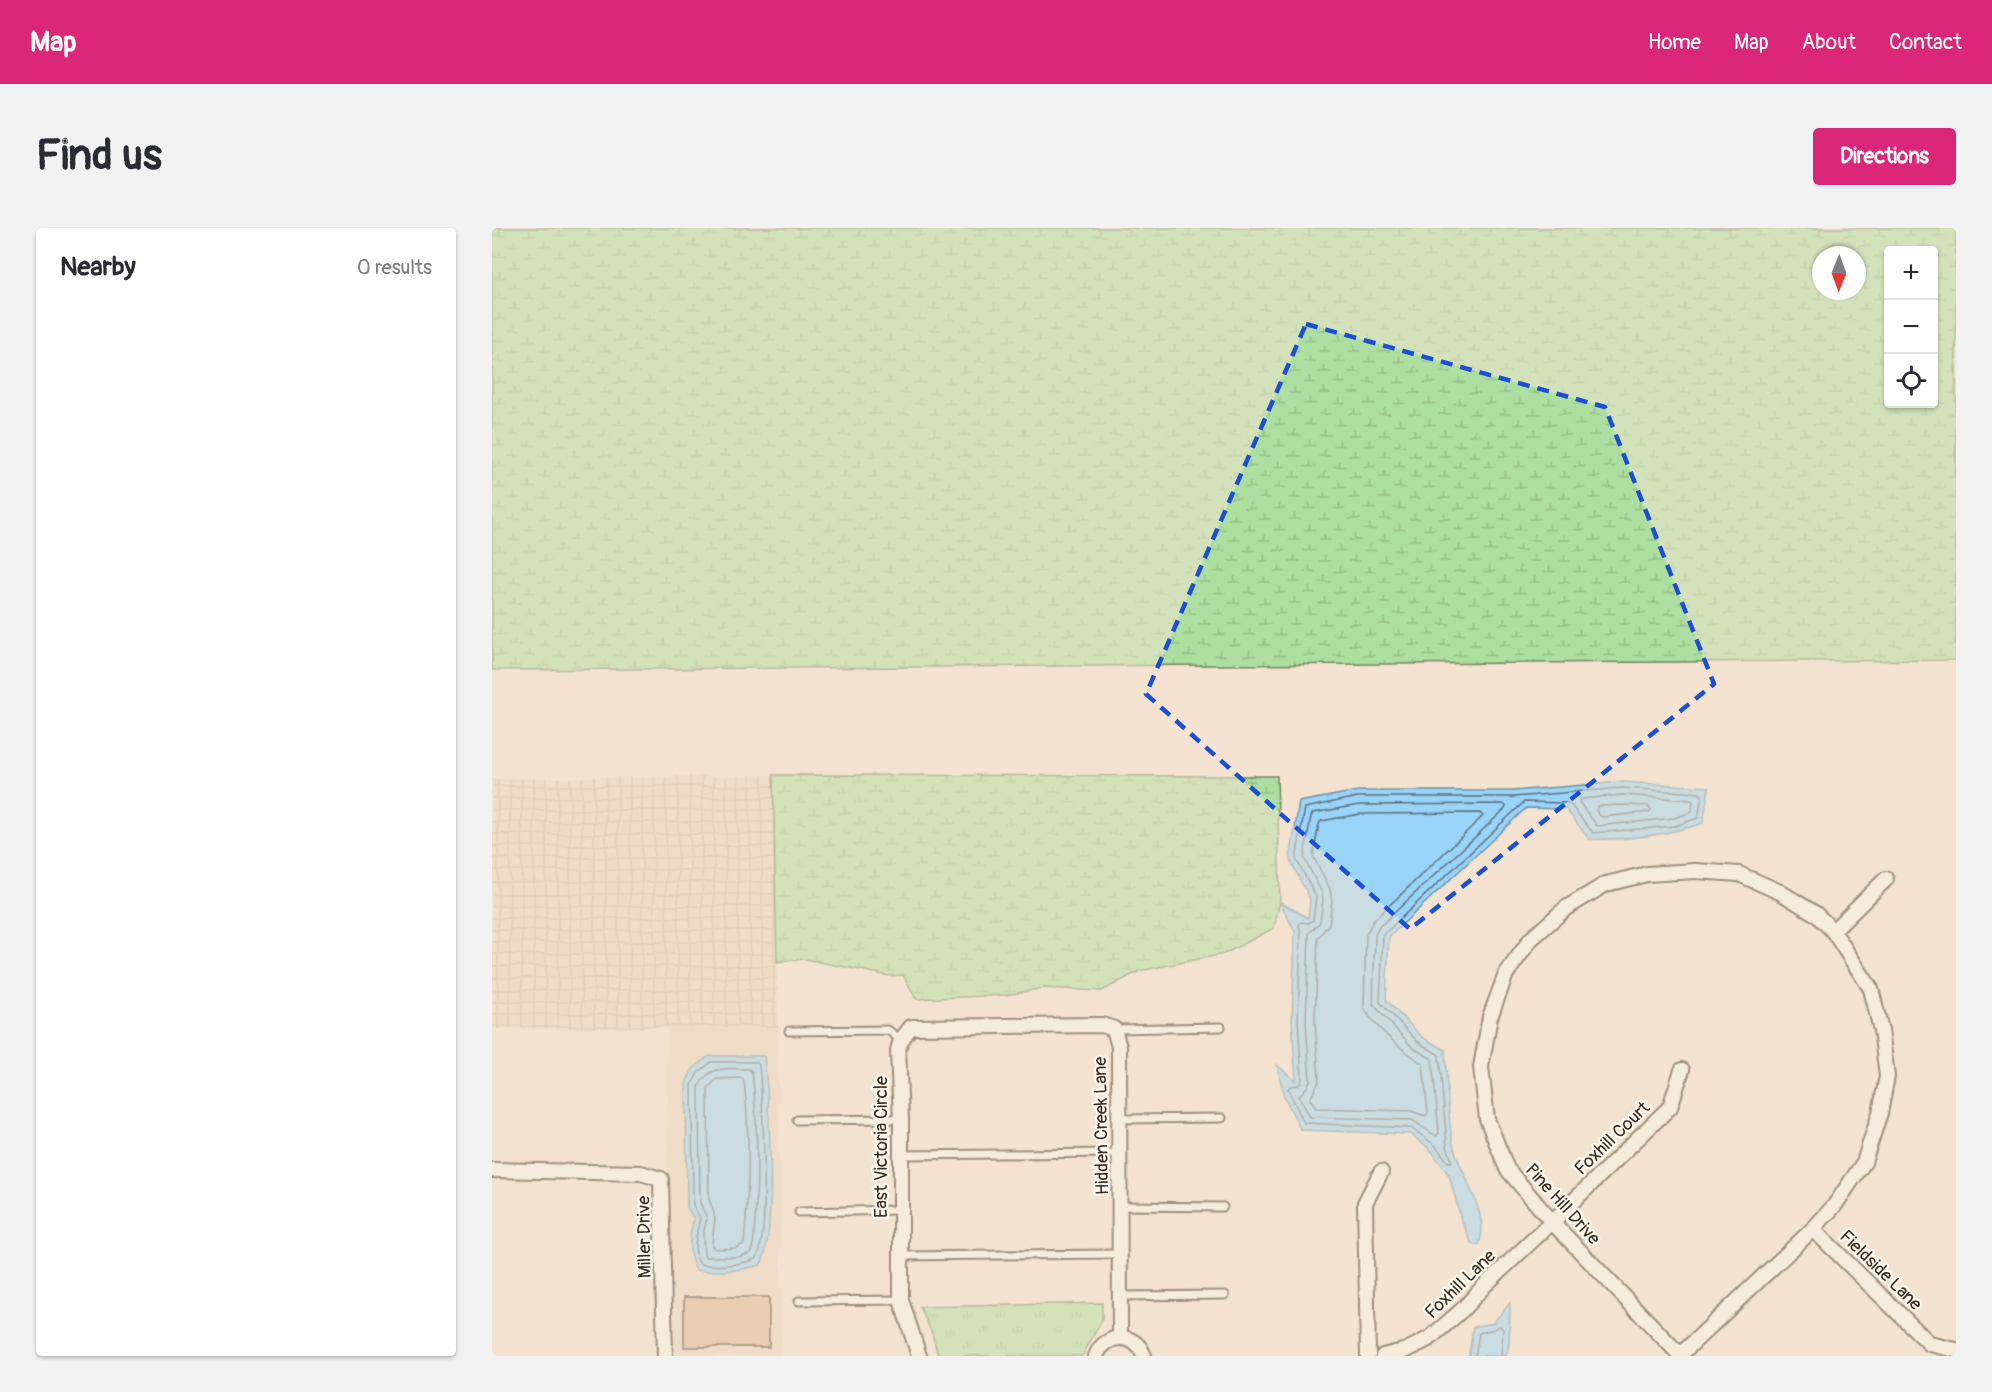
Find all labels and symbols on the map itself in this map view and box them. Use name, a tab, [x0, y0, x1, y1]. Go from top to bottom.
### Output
north arrow	[1812, 246, 1866, 300]
street label: Hidden Creek Lane	[1089, 1056, 1114, 1195]
street label: East Victoria Circle	[870, 1076, 893, 1218]
street label: Foxhill Court	[1570, 1096, 1655, 1180]
street label: Pine Hill Drive	[1520, 1159, 1605, 1250]
street label: Miller Drive	[632, 1195, 657, 1278]
street label: Fieldside Lane	[1835, 1225, 1927, 1316]
street label: Foxhill Lane	[1420, 1245, 1501, 1324]

